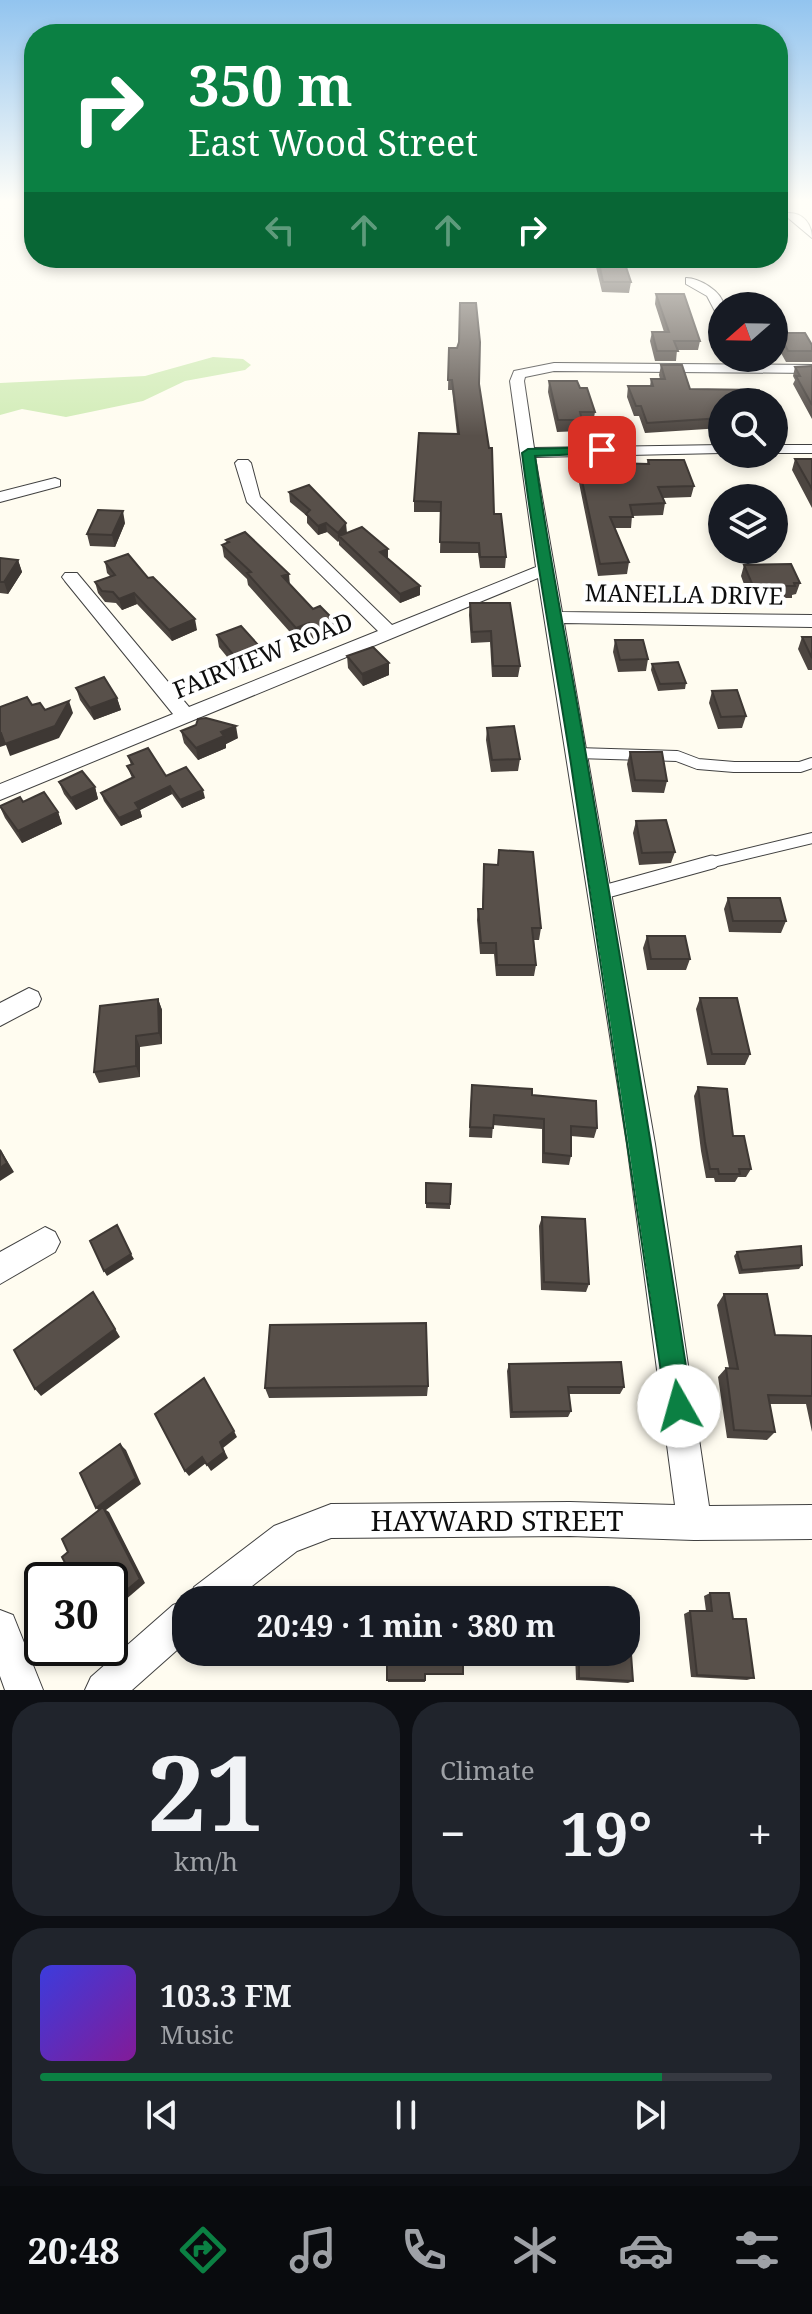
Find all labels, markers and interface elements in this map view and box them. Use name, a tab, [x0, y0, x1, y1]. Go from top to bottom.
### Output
text: 350 m	[188, 46, 353, 122]
icon: right	[56, 56, 160, 160]
text: East Wood Street	[188, 118, 478, 167]
icon: left	[258, 208, 302, 252]
icon: ahead	[342, 208, 386, 252]
icon: ahead	[426, 208, 470, 252]
icon: right	[510, 208, 554, 252]
north arrow	[708, 292, 788, 372]
map controls	[708, 292, 788, 564]
button: search	[708, 388, 788, 468]
pin	[568, 416, 636, 484]
icon: arrive	[580, 428, 624, 472]
button: layers	[708, 484, 788, 564]
street label: MANELLA DRIVE	[584, 575, 784, 612]
street label: FAIRVIEW ROAD	[168, 604, 357, 706]
position arrow	[637, 1364, 721, 1448]
street label: HAYWARD STREET	[371, 1501, 623, 1539]
speed limit sign: 30	[24, 1562, 128, 1666]
text: 20:49 · 1 min · 380 m	[257, 1605, 555, 1646]
text: 21	[147, 1720, 265, 1861]
text: Climate	[440, 1752, 535, 1788]
text: 19°	[561, 1792, 652, 1874]
text: −	[440, 1803, 465, 1863]
text: +	[747, 1803, 772, 1863]
text: km/h	[174, 1843, 238, 1879]
text: 103.3 FM	[160, 1975, 292, 2016]
text: Music	[160, 2016, 234, 2052]
icon: previous	[140, 2093, 184, 2137]
icon: pause	[384, 2093, 428, 2137]
icon: next	[628, 2093, 672, 2137]
icon: directions	[175, 2222, 231, 2278]
icon: music	[285, 2222, 341, 2278]
icon: phone	[396, 2222, 452, 2278]
icon: climate	[507, 2222, 563, 2278]
icon: car	[618, 2222, 674, 2278]
icon: filters	[729, 2222, 785, 2278]
text: 20:48	[27, 2226, 120, 2275]

